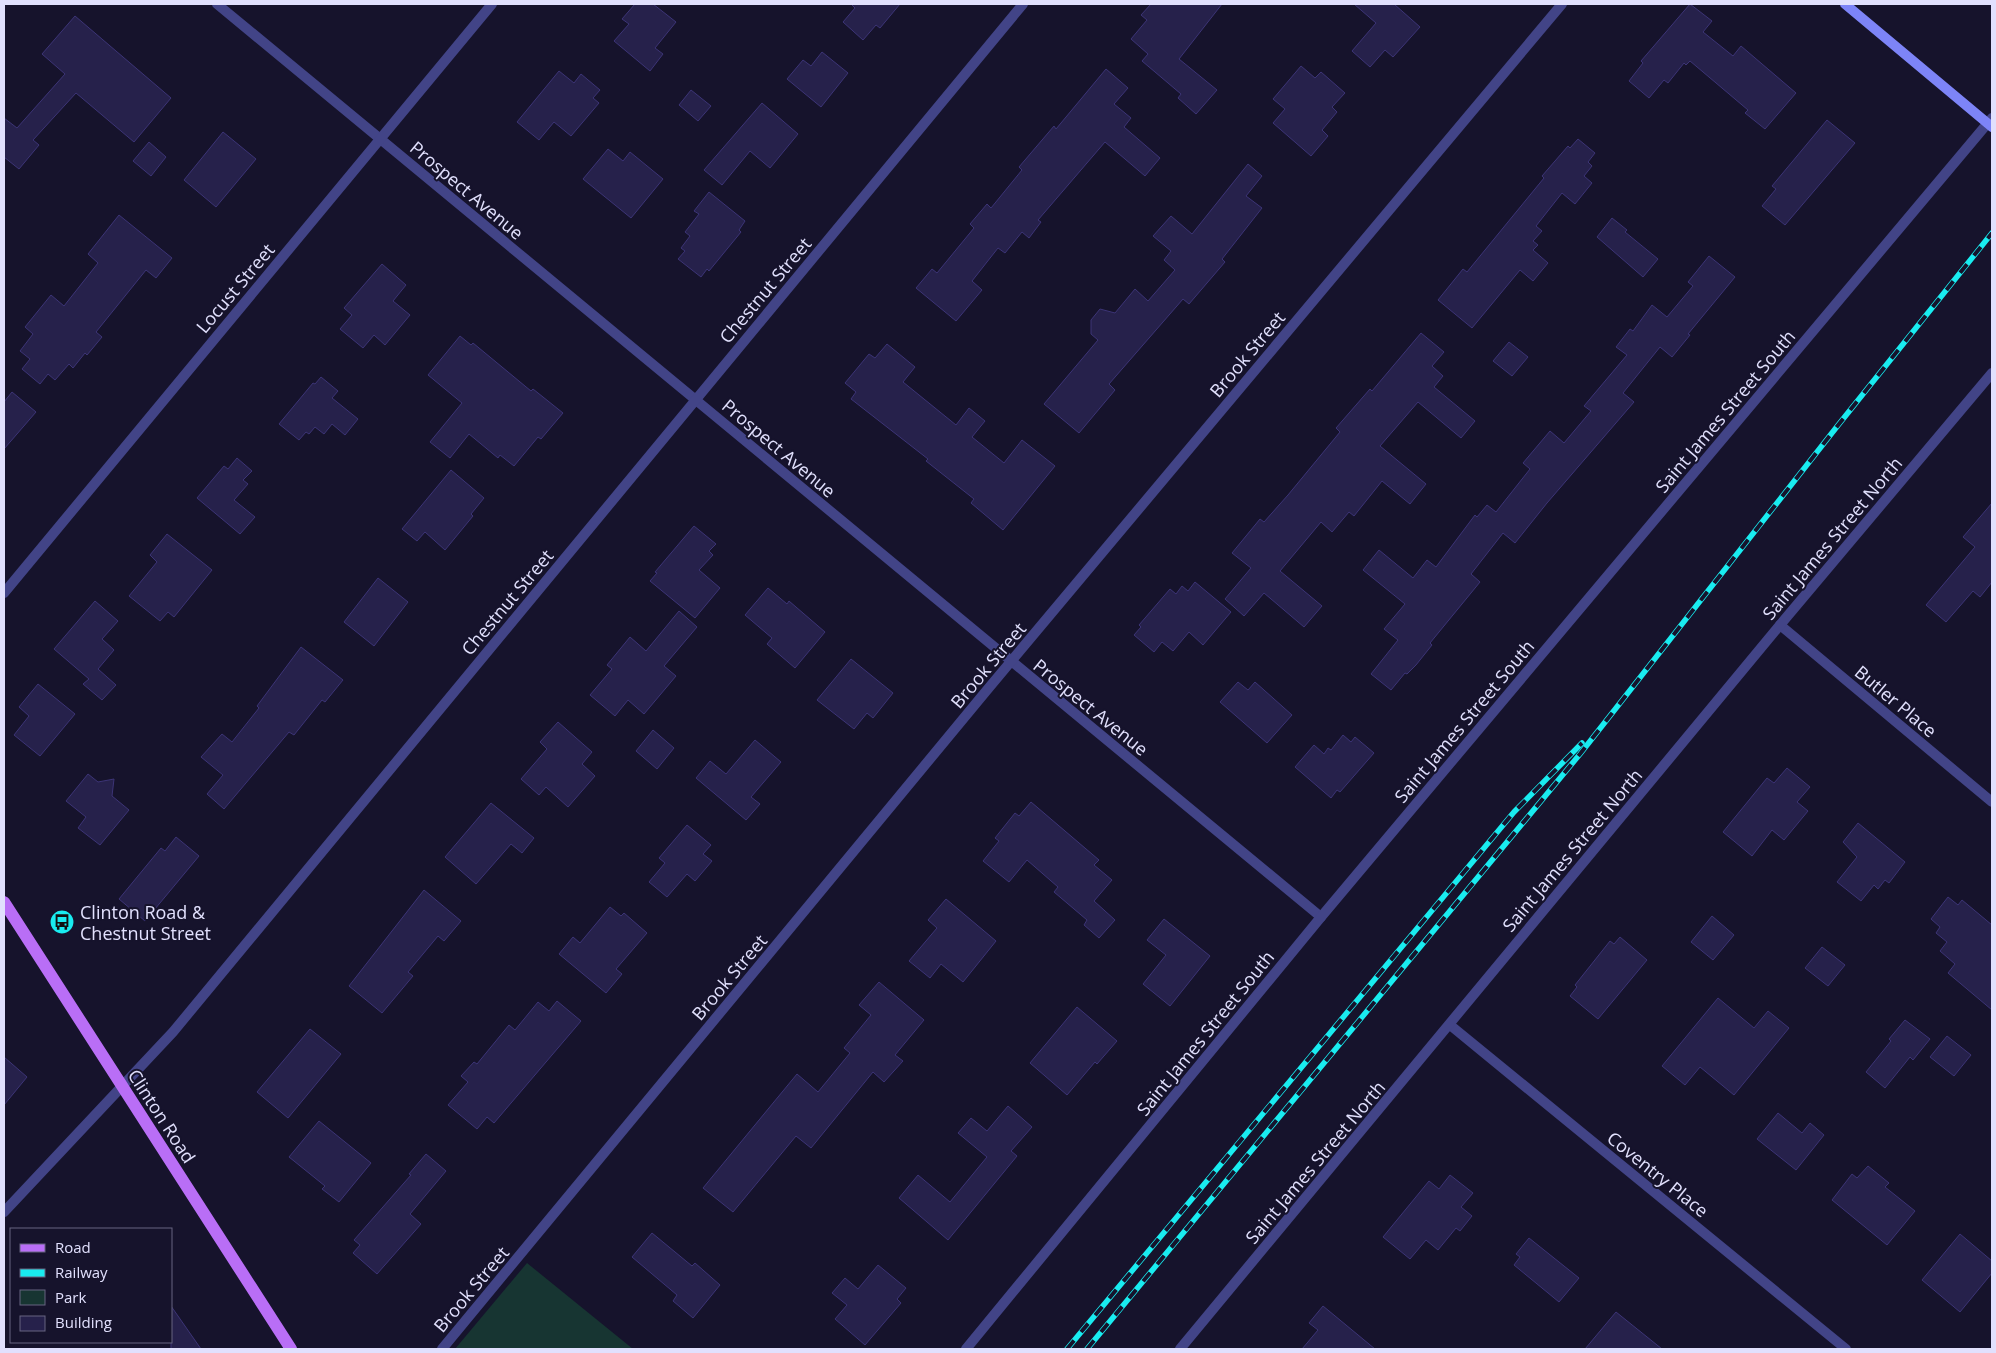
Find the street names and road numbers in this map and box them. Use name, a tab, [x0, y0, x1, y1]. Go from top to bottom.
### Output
street label: Prospect Avenue	[405, 135, 529, 245]
street label: Chestnut Street	[714, 232, 816, 348]
street label: Locust Street	[191, 238, 279, 338]
street label: Brook Street	[1204, 306, 1290, 402]
street label: Saint James Street South	[1650, 325, 1800, 497]
street label: Prospect Avenue	[717, 393, 841, 503]
street label: Saint James Street North	[1757, 452, 1907, 624]
street label: Chestnut Street	[456, 544, 558, 660]
street label: Brook Street	[945, 617, 1031, 713]
street label: Saint James Street South	[1389, 635, 1539, 807]
street label: Prospect Avenue	[1029, 653, 1153, 761]
street label: Butler Place	[1850, 660, 1942, 742]
street label: Saint James Street North	[1497, 764, 1647, 936]
street label: Brook Street	[686, 929, 772, 1025]
street label: Saint James Street South	[1131, 946, 1279, 1120]
street label: Clinton Road	[123, 1064, 201, 1168]
street label: Saint James Street North	[1240, 1076, 1390, 1248]
street label: Coventry Place	[1602, 1126, 1714, 1222]
street label: Brook Street	[428, 1241, 514, 1337]

